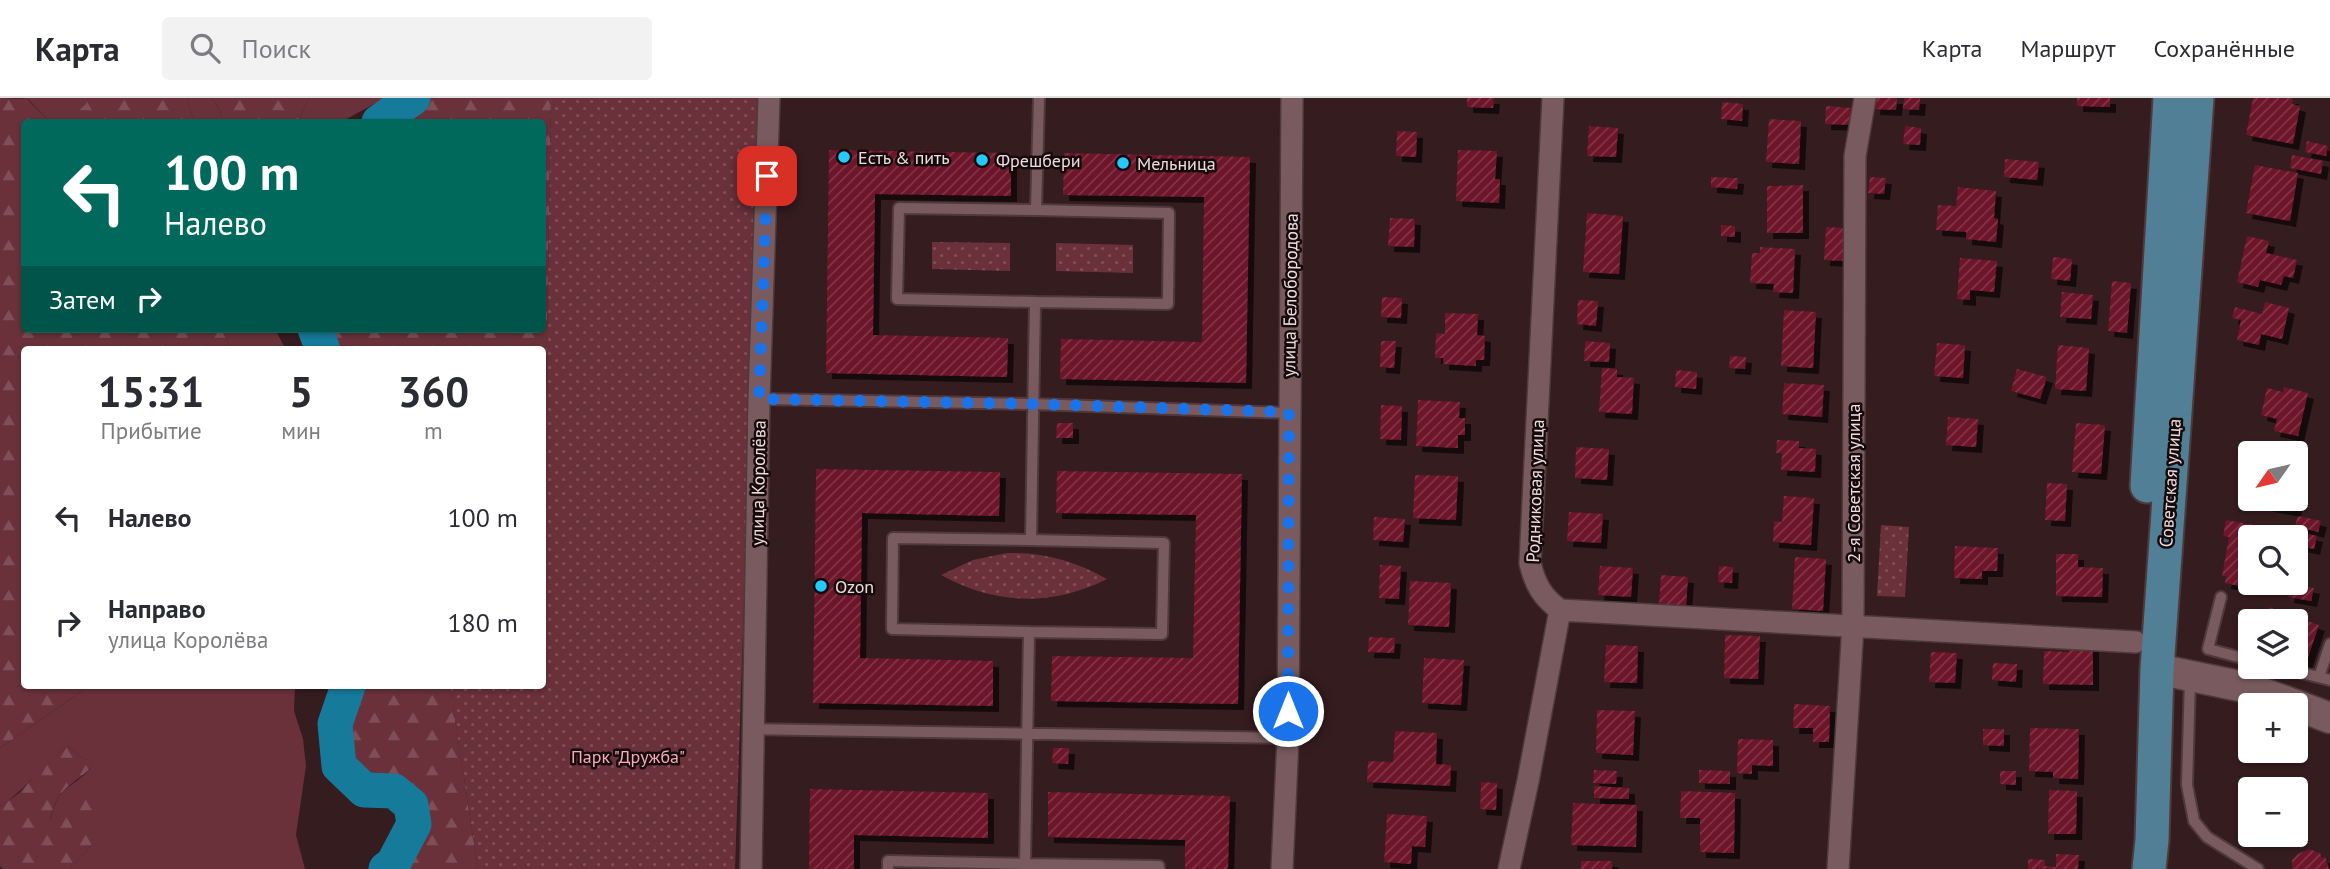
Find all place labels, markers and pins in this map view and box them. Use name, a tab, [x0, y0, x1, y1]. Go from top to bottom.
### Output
pin	[737, 146, 797, 206]
place label: Есть & пить	[858, 146, 950, 169]
marker: Есть & пить	[836, 149, 852, 165]
place label: Фрешбери	[996, 149, 1081, 172]
marker: Фрешбери	[974, 152, 990, 168]
place label: Мельница	[1137, 152, 1216, 175]
marker: Мельница	[1115, 155, 1131, 171]
place label: Ozon	[835, 575, 874, 598]
marker: Ozon	[813, 578, 829, 594]

